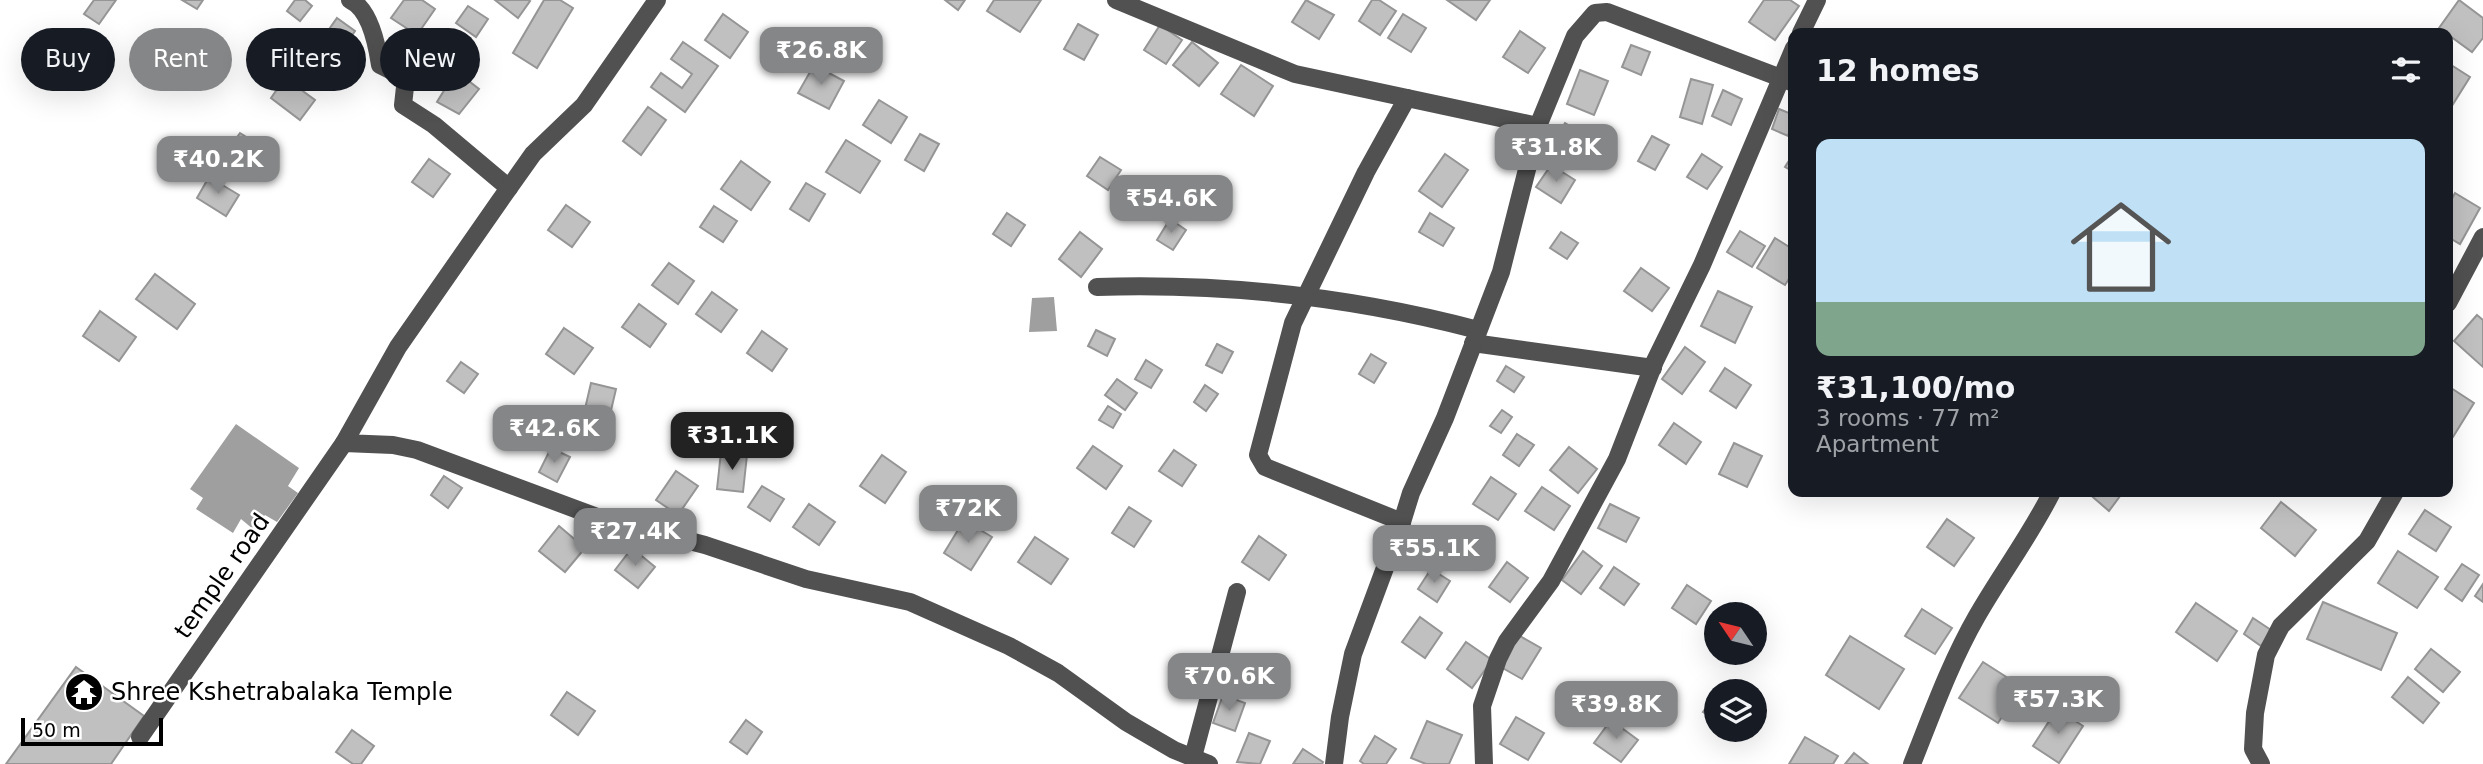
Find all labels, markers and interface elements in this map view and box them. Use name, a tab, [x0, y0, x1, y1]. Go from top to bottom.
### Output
chip: Buy	[21, 28, 115, 91]
chip: Rent	[129, 28, 232, 91]
chip: Filters	[246, 28, 366, 91]
chip: New	[380, 28, 480, 91]
pin: ₹26.8K	[764, 28, 878, 87]
text: ₹26.8K	[776, 37, 866, 63]
icon: filters	[2387, 51, 2425, 89]
text: 12 homes	[1816, 53, 1980, 88]
pin: ₹31.8K	[1499, 124, 1613, 184]
text: ₹31.8K	[1511, 134, 1601, 160]
pin: ₹40.2K	[161, 136, 275, 196]
text: ₹40.2K	[173, 146, 263, 172]
pin: ₹54.6K	[1114, 176, 1228, 235]
icon: home	[2058, 184, 2184, 310]
text: ₹54.6K	[1126, 185, 1216, 211]
text: ₹31,100/mo	[1816, 370, 2015, 405]
text: 3 rooms · 77 m²	[1816, 405, 2000, 431]
pin: ₹42.6K	[497, 406, 611, 465]
pin: ₹31.1K	[675, 412, 789, 472]
text: ₹42.6K	[509, 415, 599, 441]
text: ₹31.1K	[687, 422, 777, 448]
text: Apartment	[1816, 431, 1939, 457]
pin: ₹72K	[927, 486, 1009, 545]
text: ₹72K	[935, 495, 1001, 521]
street label: temple road	[169, 508, 275, 644]
pin: ₹27.4K	[578, 508, 692, 568]
text: ₹27.4K	[590, 518, 680, 544]
pin: ₹55.1K	[1377, 526, 1491, 585]
text: ₹55.1K	[1389, 535, 1479, 561]
north arrow	[1704, 602, 1768, 665]
map controls	[1704, 602, 1767, 742]
pin: ₹70.6K	[1172, 654, 1286, 713]
text: ₹70.6K	[1184, 663, 1274, 689]
temple icon: Shree Kshetrabalaka Temple	[63, 671, 105, 713]
pin: ₹57.3K	[2001, 676, 2115, 736]
place label: Shree Kshetrabalaka Temple	[111, 678, 453, 706]
button: layers	[1704, 679, 1767, 742]
pin: ₹39.8K	[1559, 682, 1673, 741]
text: ₹57.3K	[2013, 686, 2103, 712]
text: ₹39.8K	[1571, 691, 1661, 717]
scale bar	[21, 715, 163, 747]
text: 50 m	[32, 719, 81, 741]

